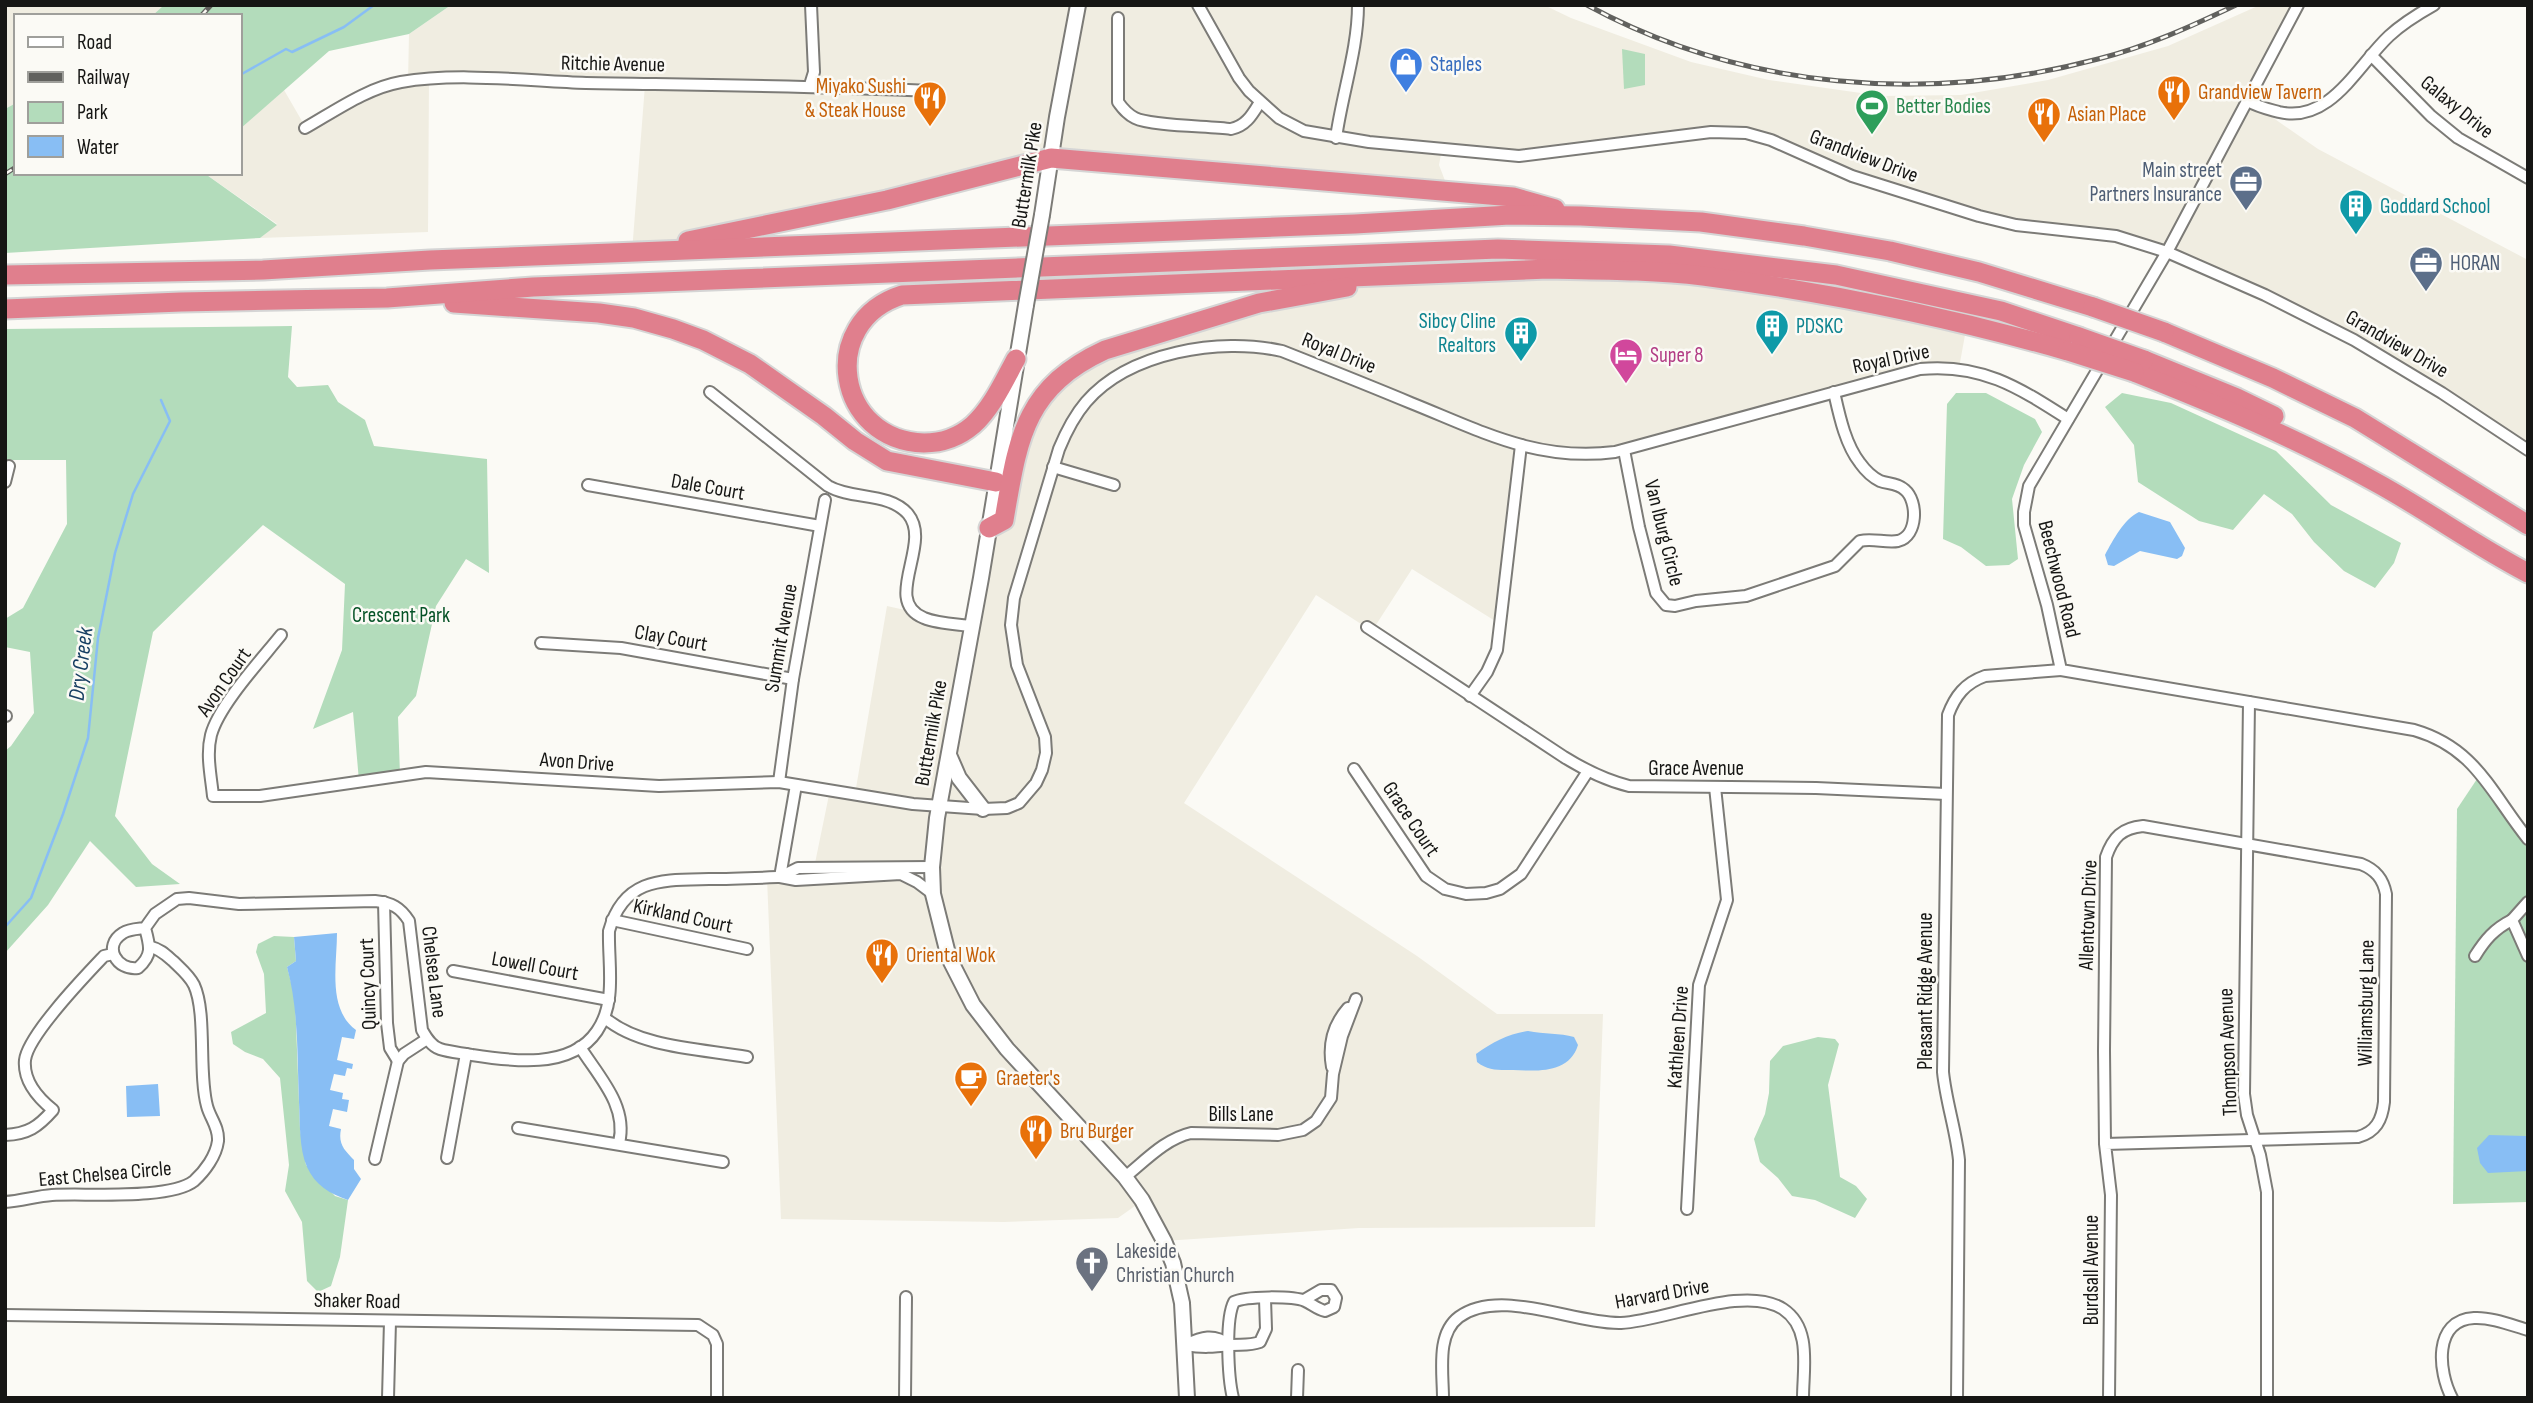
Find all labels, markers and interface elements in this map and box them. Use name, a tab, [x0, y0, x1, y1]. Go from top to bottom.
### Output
legend	[14, 14, 242, 175]
text: Road	[77, 30, 112, 55]
shop icon: Staples	[1387, 45, 1425, 94]
street label: Ritchie Avenue	[561, 51, 665, 77]
place label: Staples	[1430, 52, 1482, 77]
text: Railway	[77, 65, 130, 90]
street label: Galaxy Drive	[2416, 70, 2498, 144]
restaurant icon: Grandview Tavern	[2155, 73, 2193, 122]
place label: Miyako Sushi & Steak House	[805, 74, 906, 123]
restaurant icon: Miyako Sushi & Steak House	[911, 79, 949, 128]
place label: Grandview Tavern	[2198, 80, 2322, 105]
sports icon: Better Bodies	[1853, 87, 1891, 136]
place label: Better Bodies	[1896, 94, 1991, 119]
restaurant icon: Asian Place	[2025, 95, 2063, 144]
text: Park	[77, 100, 108, 125]
place label: Asian Place	[2067, 102, 2147, 127]
street label: Buttermilk Pike	[1006, 120, 1048, 230]
street label: Grandview Drive	[1806, 124, 1922, 188]
text: Water	[77, 135, 119, 160]
place label: Main street Partners Insurance	[2090, 158, 2222, 207]
office icon: Main street Partners Insurance	[2227, 163, 2265, 212]
building icon: Goddard School	[2337, 187, 2375, 236]
place label: Goddard School	[2380, 194, 2490, 219]
office icon: HORAN	[2407, 244, 2445, 293]
place label: HORAN	[2450, 251, 2500, 276]
street label: Grandview Drive	[2341, 305, 2453, 383]
building icon: PDSKC	[1753, 307, 1791, 356]
place label: Sibcy Cline Realtors	[1419, 309, 1496, 358]
building icon: Sibcy Cline Realtors	[1502, 314, 1540, 363]
place label: PDSKC	[1796, 314, 1843, 339]
street label: Royal Drive	[1298, 327, 1380, 379]
hotel icon: Super 8	[1607, 336, 1645, 385]
street label: Royal Drive	[1850, 339, 1932, 379]
place label: Super 8	[1650, 343, 1703, 368]
street label: Dale Court	[669, 468, 747, 506]
street label: Van Iburg Circle	[1639, 477, 1689, 589]
street label: Beechwood Road	[2032, 518, 2086, 640]
street label: Summit Avenue	[759, 582, 803, 694]
park label: Crescent Park	[352, 603, 450, 628]
street label: Clay Court	[633, 619, 709, 657]
water label: Dry Creek	[63, 624, 100, 702]
street label: Avon Court	[191, 643, 257, 722]
street label: Buttermilk Pike	[909, 678, 953, 788]
street label: Avon Drive	[538, 747, 615, 777]
street label: Grace Avenue	[1648, 756, 1744, 781]
street label: Grace Court	[1377, 777, 1445, 861]
street label: Allentown Drive	[2074, 859, 2102, 972]
street label: Kirkland Court	[631, 893, 735, 939]
street label: Pleasant Ridge Avenue	[1913, 912, 1938, 1070]
street label: Chelsea Lane	[416, 925, 452, 1019]
restaurant icon: Oriental Wok	[863, 936, 901, 985]
street label: Quincy Court	[354, 938, 382, 1030]
street label: Williamsburg Lane	[2352, 939, 2380, 1067]
place label: Oriental Wok	[906, 943, 996, 968]
street label: Lowell Court	[490, 946, 580, 986]
street label: Kathleen Drive	[1662, 985, 1694, 1089]
street label: Thompson Avenue	[2213, 988, 2243, 1116]
cafe icon: Graeter's	[952, 1059, 990, 1108]
place label: Graeter's	[996, 1066, 1060, 1091]
street label: Bills Lane	[1208, 1102, 1274, 1127]
restaurant icon: Bru Burger	[1017, 1112, 1055, 1161]
place label: Bru Burger	[1060, 1119, 1134, 1144]
street label: East Chelsea Circle	[38, 1156, 172, 1192]
street label: Burdsall Avenue	[2079, 1215, 2104, 1325]
place label: Lakeside Christian Church	[1116, 1239, 1234, 1288]
church icon: Lakeside Christian Church	[1073, 1244, 1111, 1293]
street label: Harvard Drive	[1613, 1273, 1711, 1315]
street label: Shaker Road	[314, 1288, 400, 1314]

